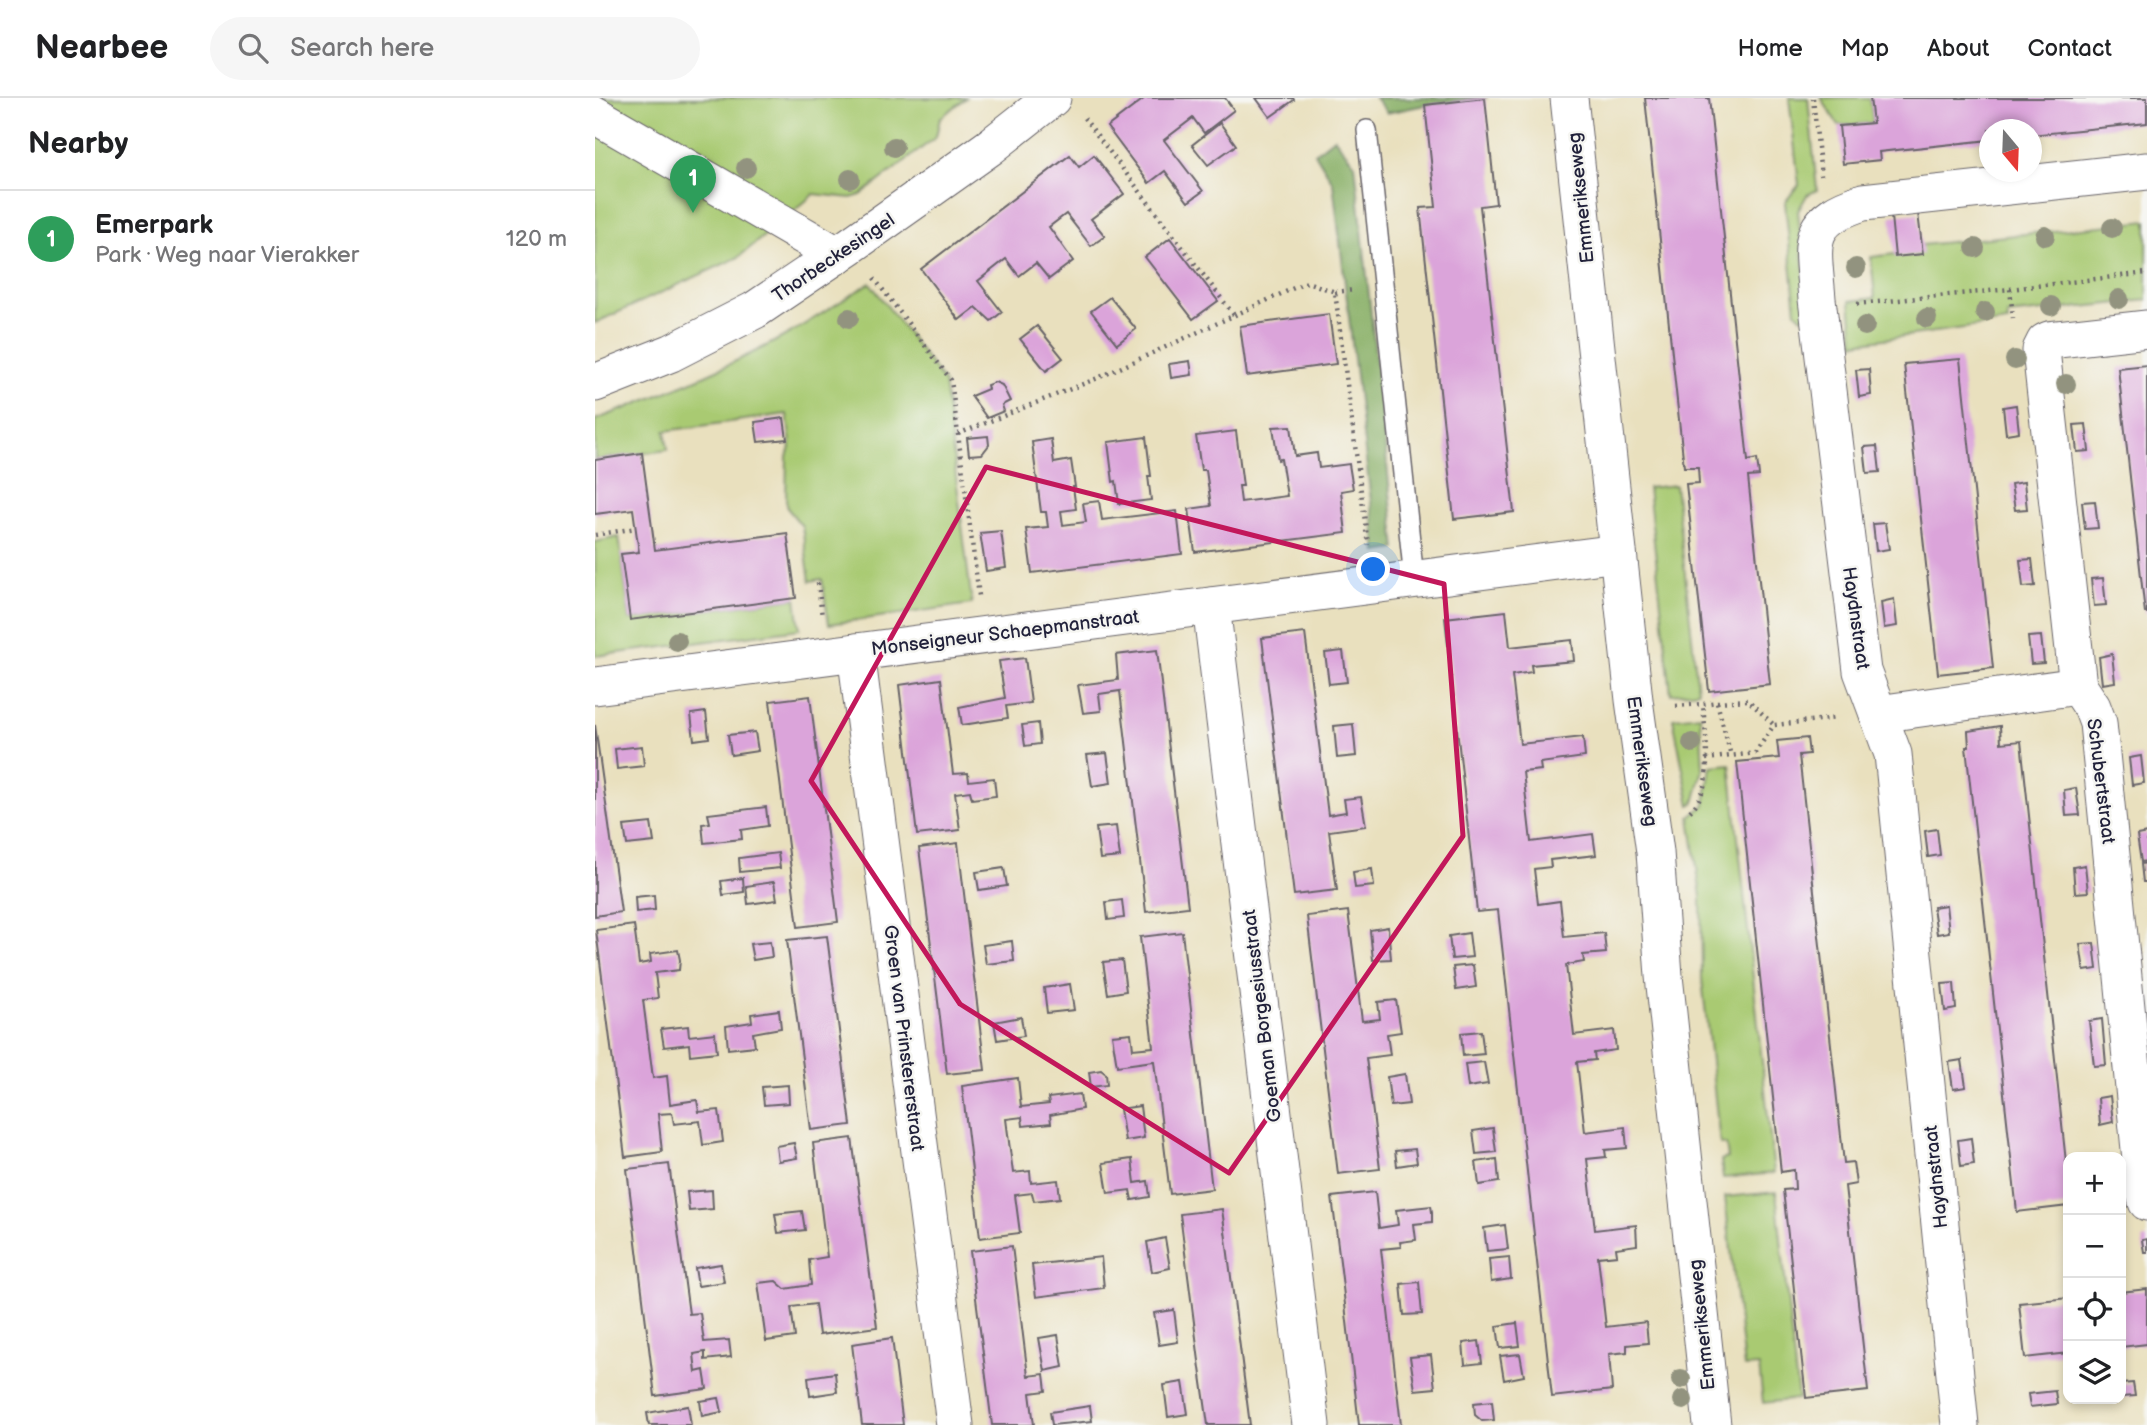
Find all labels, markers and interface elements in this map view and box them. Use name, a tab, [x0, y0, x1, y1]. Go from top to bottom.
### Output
search box	[210, 17, 700, 80]
text: Nearbee	[35, 28, 168, 68]
icon: search	[234, 29, 272, 67]
text: Search here	[290, 33, 434, 64]
text: Home	[1738, 34, 1803, 63]
text: Map	[1841, 34, 1889, 63]
text: About	[1927, 34, 1989, 63]
text: Contact	[2027, 34, 2112, 63]
north arrow	[1979, 119, 2042, 182]
text: Nearby	[28, 126, 128, 162]
street label: Emmerikseweg	[1563, 131, 1600, 264]
pin: 1	[670, 155, 716, 213]
street label: Thorbeckesingel	[768, 209, 899, 308]
text: Emerpark	[95, 210, 213, 241]
text: 1	[46, 225, 56, 253]
text: 120 m	[506, 225, 567, 253]
text: Park · Weg naar Vierakker	[95, 241, 359, 269]
your location	[1356, 552, 1390, 586]
street label: Haydnstraat	[1837, 565, 1874, 671]
street label: Monseigneur Schaepmanstraat	[870, 606, 1141, 661]
street label: Emmerikseweg	[1621, 695, 1662, 828]
street label: Schubertstraat	[2081, 717, 2120, 845]
street label: Goeman Borgesiusstraat	[1238, 908, 1287, 1123]
street label: Groen van Prinstererstraat	[878, 924, 929, 1153]
street label: Haydnstraat	[1920, 1124, 1953, 1229]
map controls	[2063, 1152, 2126, 1404]
button: +	[2063, 1152, 2126, 1215]
button: −	[2063, 1215, 2126, 1278]
street label: Emmerikseweg	[1684, 1258, 1721, 1391]
button: locate	[2063, 1278, 2126, 1341]
button: layers	[2063, 1341, 2126, 1404]

